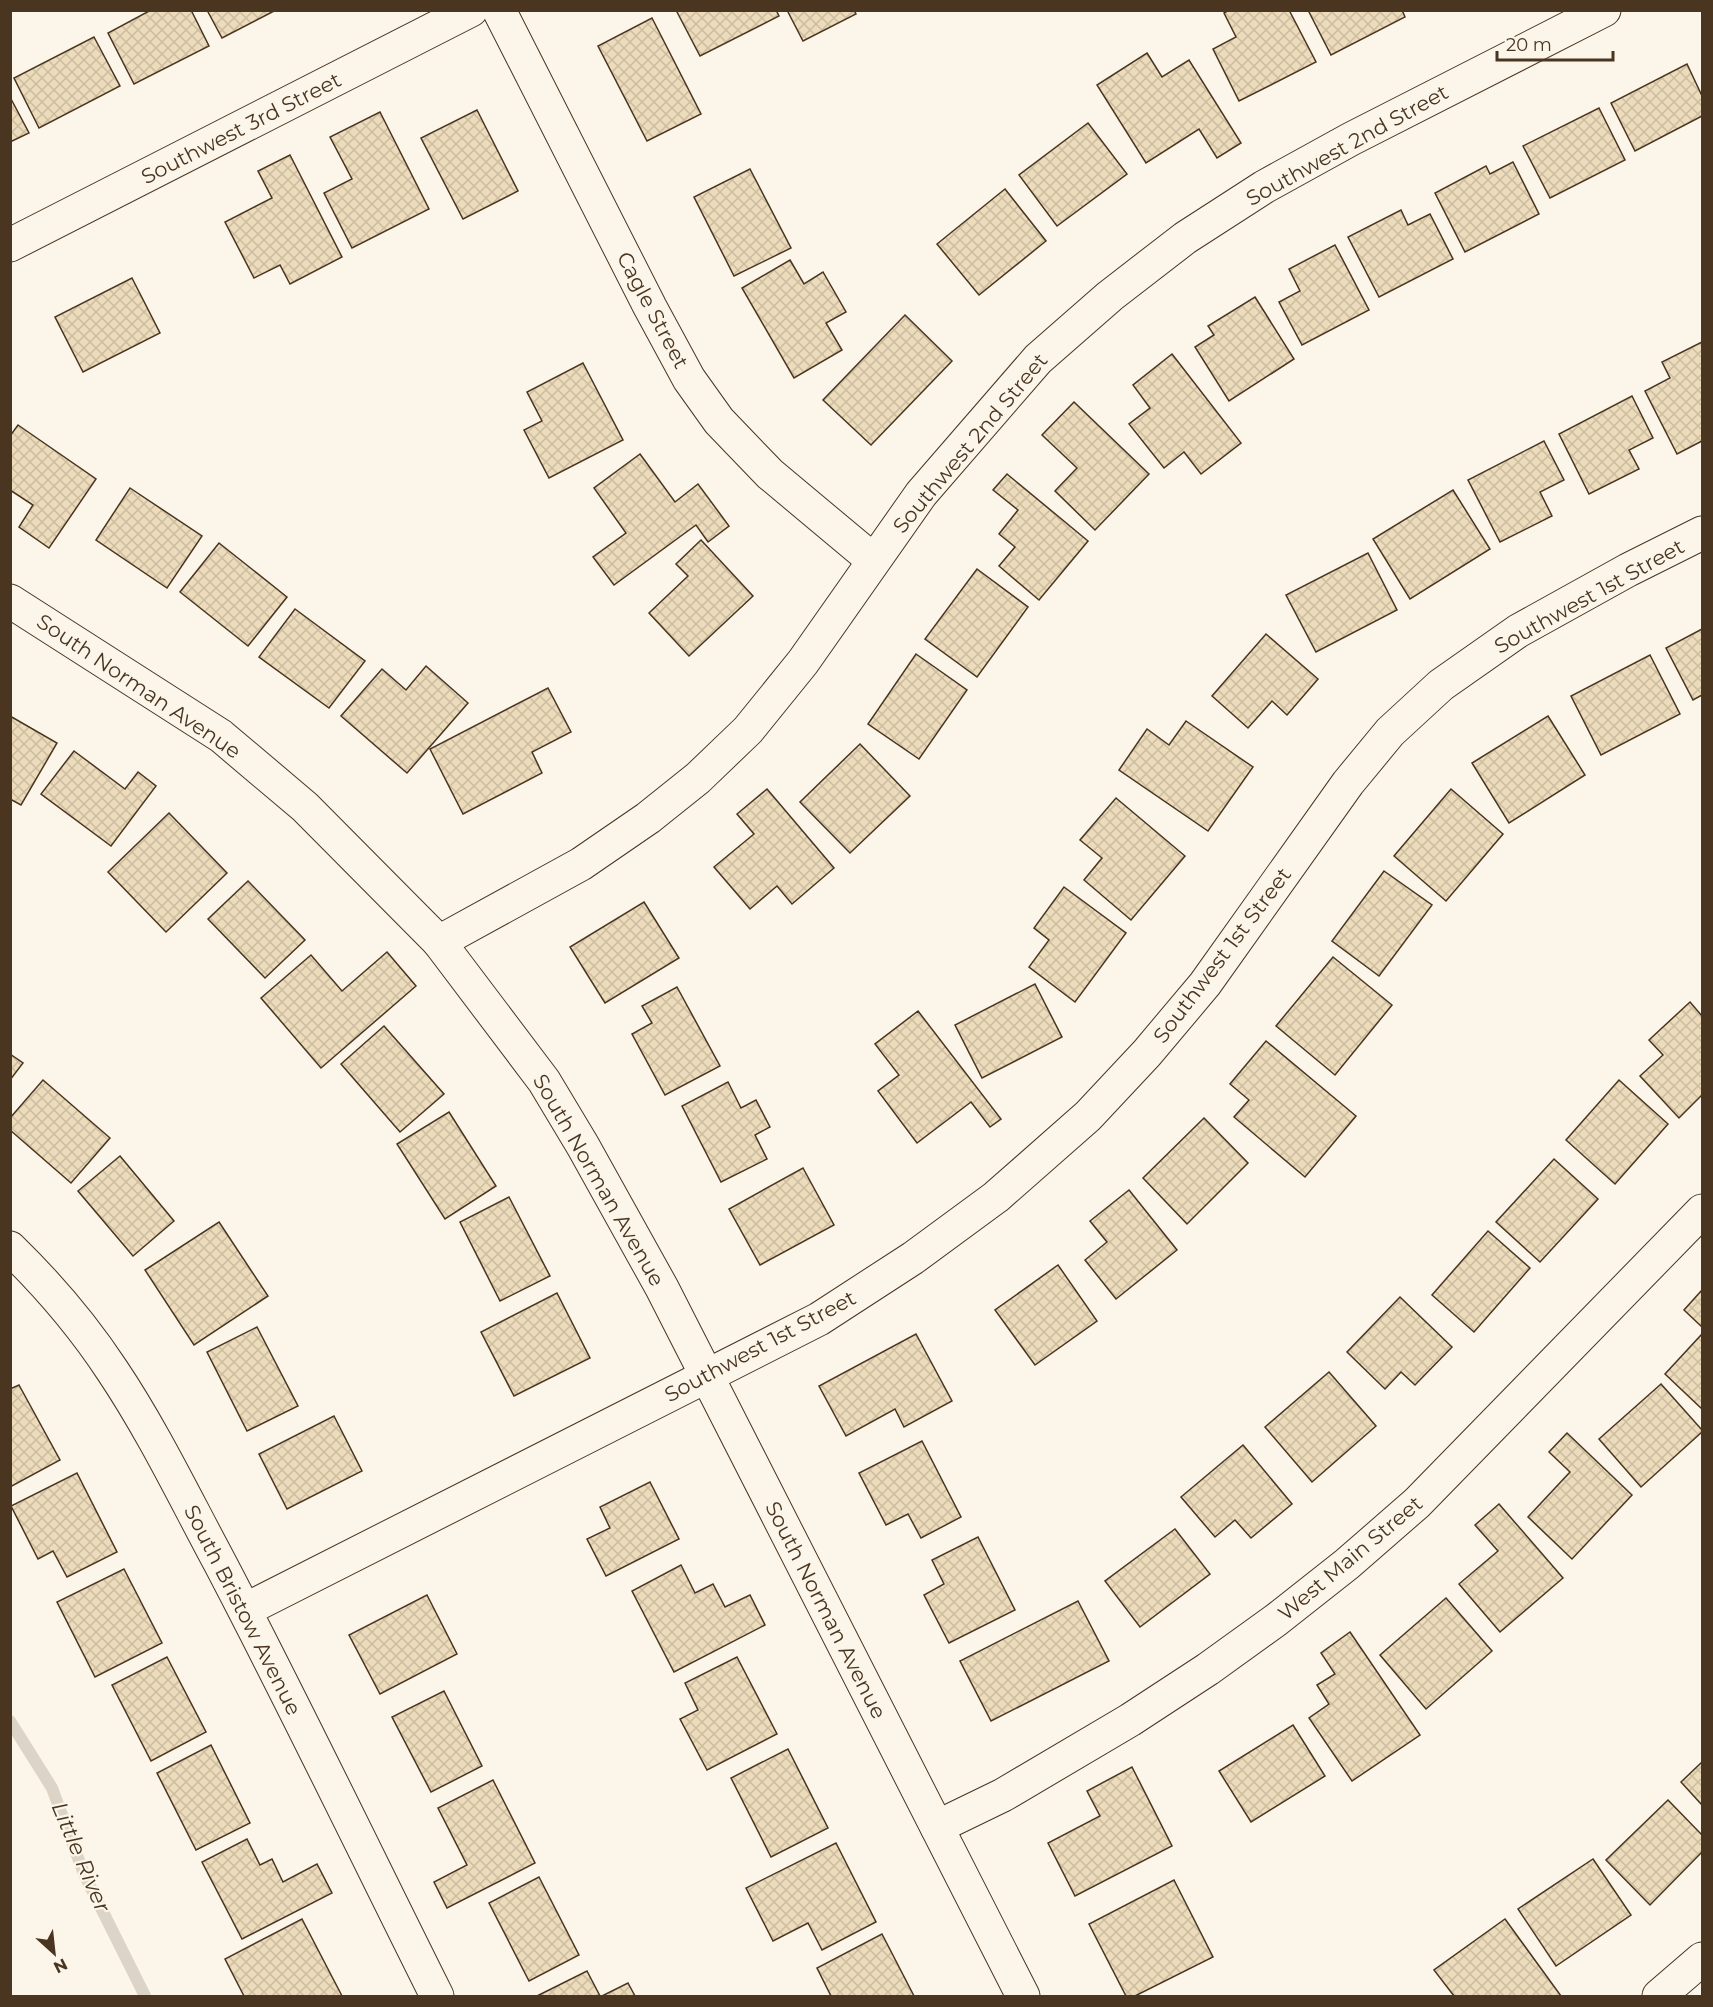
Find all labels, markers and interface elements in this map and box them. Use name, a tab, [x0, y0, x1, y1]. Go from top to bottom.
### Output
scale bar	[1497, 24, 1612, 62]
text: 20 m	[1506, 34, 1552, 56]
street label: Southwest 3rd Street	[137, 67, 345, 189]
street label: Southwest 2nd Street	[1242, 79, 1452, 211]
street label: Cagle Street	[612, 247, 694, 373]
street label: Southwest 2nd Street	[887, 348, 1053, 538]
street label: Southwest 1st Street	[1490, 533, 1688, 659]
street label: South Norman Avenue	[32, 608, 246, 764]
street label: Southwest 1st Street	[1148, 862, 1296, 1048]
street label: South Norman Avenue	[528, 1070, 670, 1290]
street label: Southwest 1st Street	[660, 1285, 860, 1407]
street label: West Main Street	[1273, 1490, 1427, 1626]
street label: South Norman Avenue	[760, 1497, 892, 1723]
street label: South Bristow Avenue	[179, 1501, 307, 1719]
water label: Little River	[46, 1798, 117, 1917]
north arrow	[24, 1923, 84, 1983]
text: N	[51, 1955, 71, 1977]

